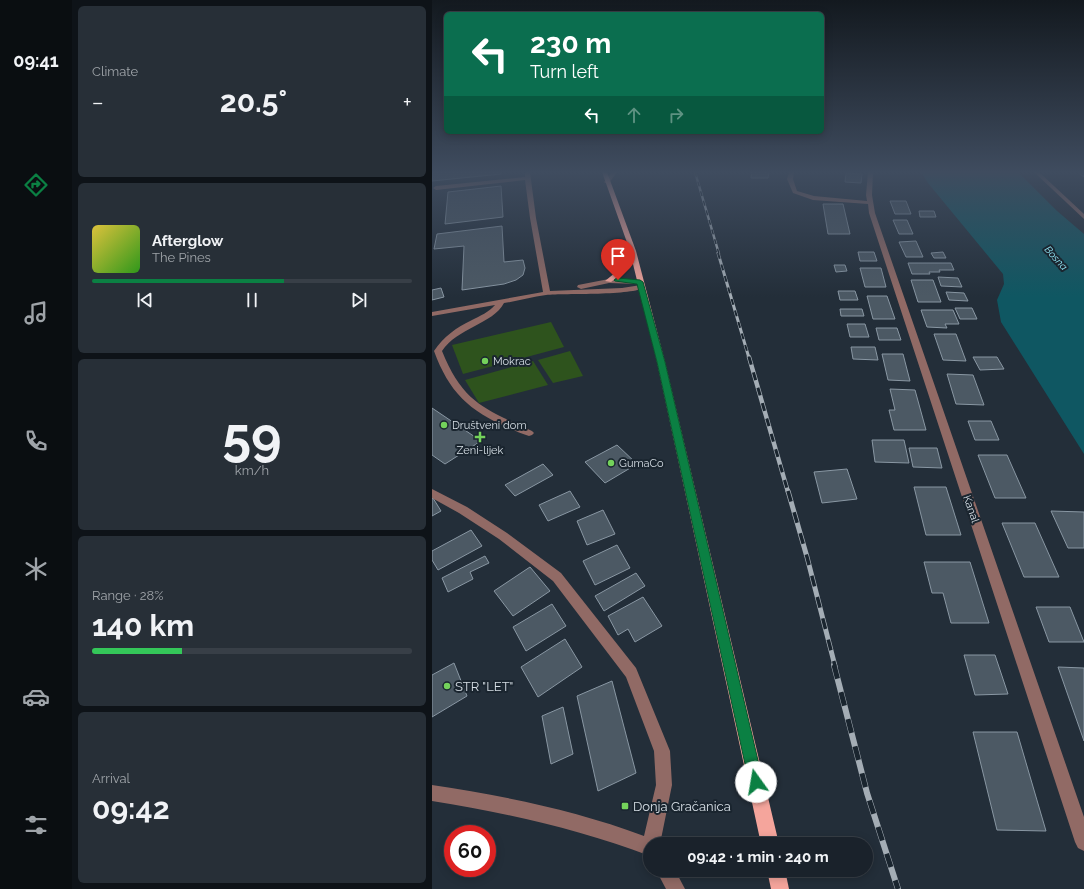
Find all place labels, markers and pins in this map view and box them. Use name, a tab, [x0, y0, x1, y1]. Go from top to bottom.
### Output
pin	[601, 239, 635, 280]
place label: Mokrac	[493, 355, 531, 368]
marker: Mokrac	[480, 356, 490, 366]
place label: Društveni dom	[452, 419, 527, 432]
marker: Društveni dom	[439, 420, 449, 430]
marker: Zeni-lijek	[475, 432, 485, 442]
place label: Zeni-lijek	[457, 444, 504, 457]
place label: GumaCo	[619, 457, 664, 470]
marker: GumaCo	[606, 458, 616, 468]
place label: STR "LET"	[455, 679, 513, 694]
marker: STR "LET"	[442, 681, 452, 691]
place label: Donja Gračanica	[633, 799, 731, 814]
marker: Donja Gračanica	[620, 801, 630, 811]

